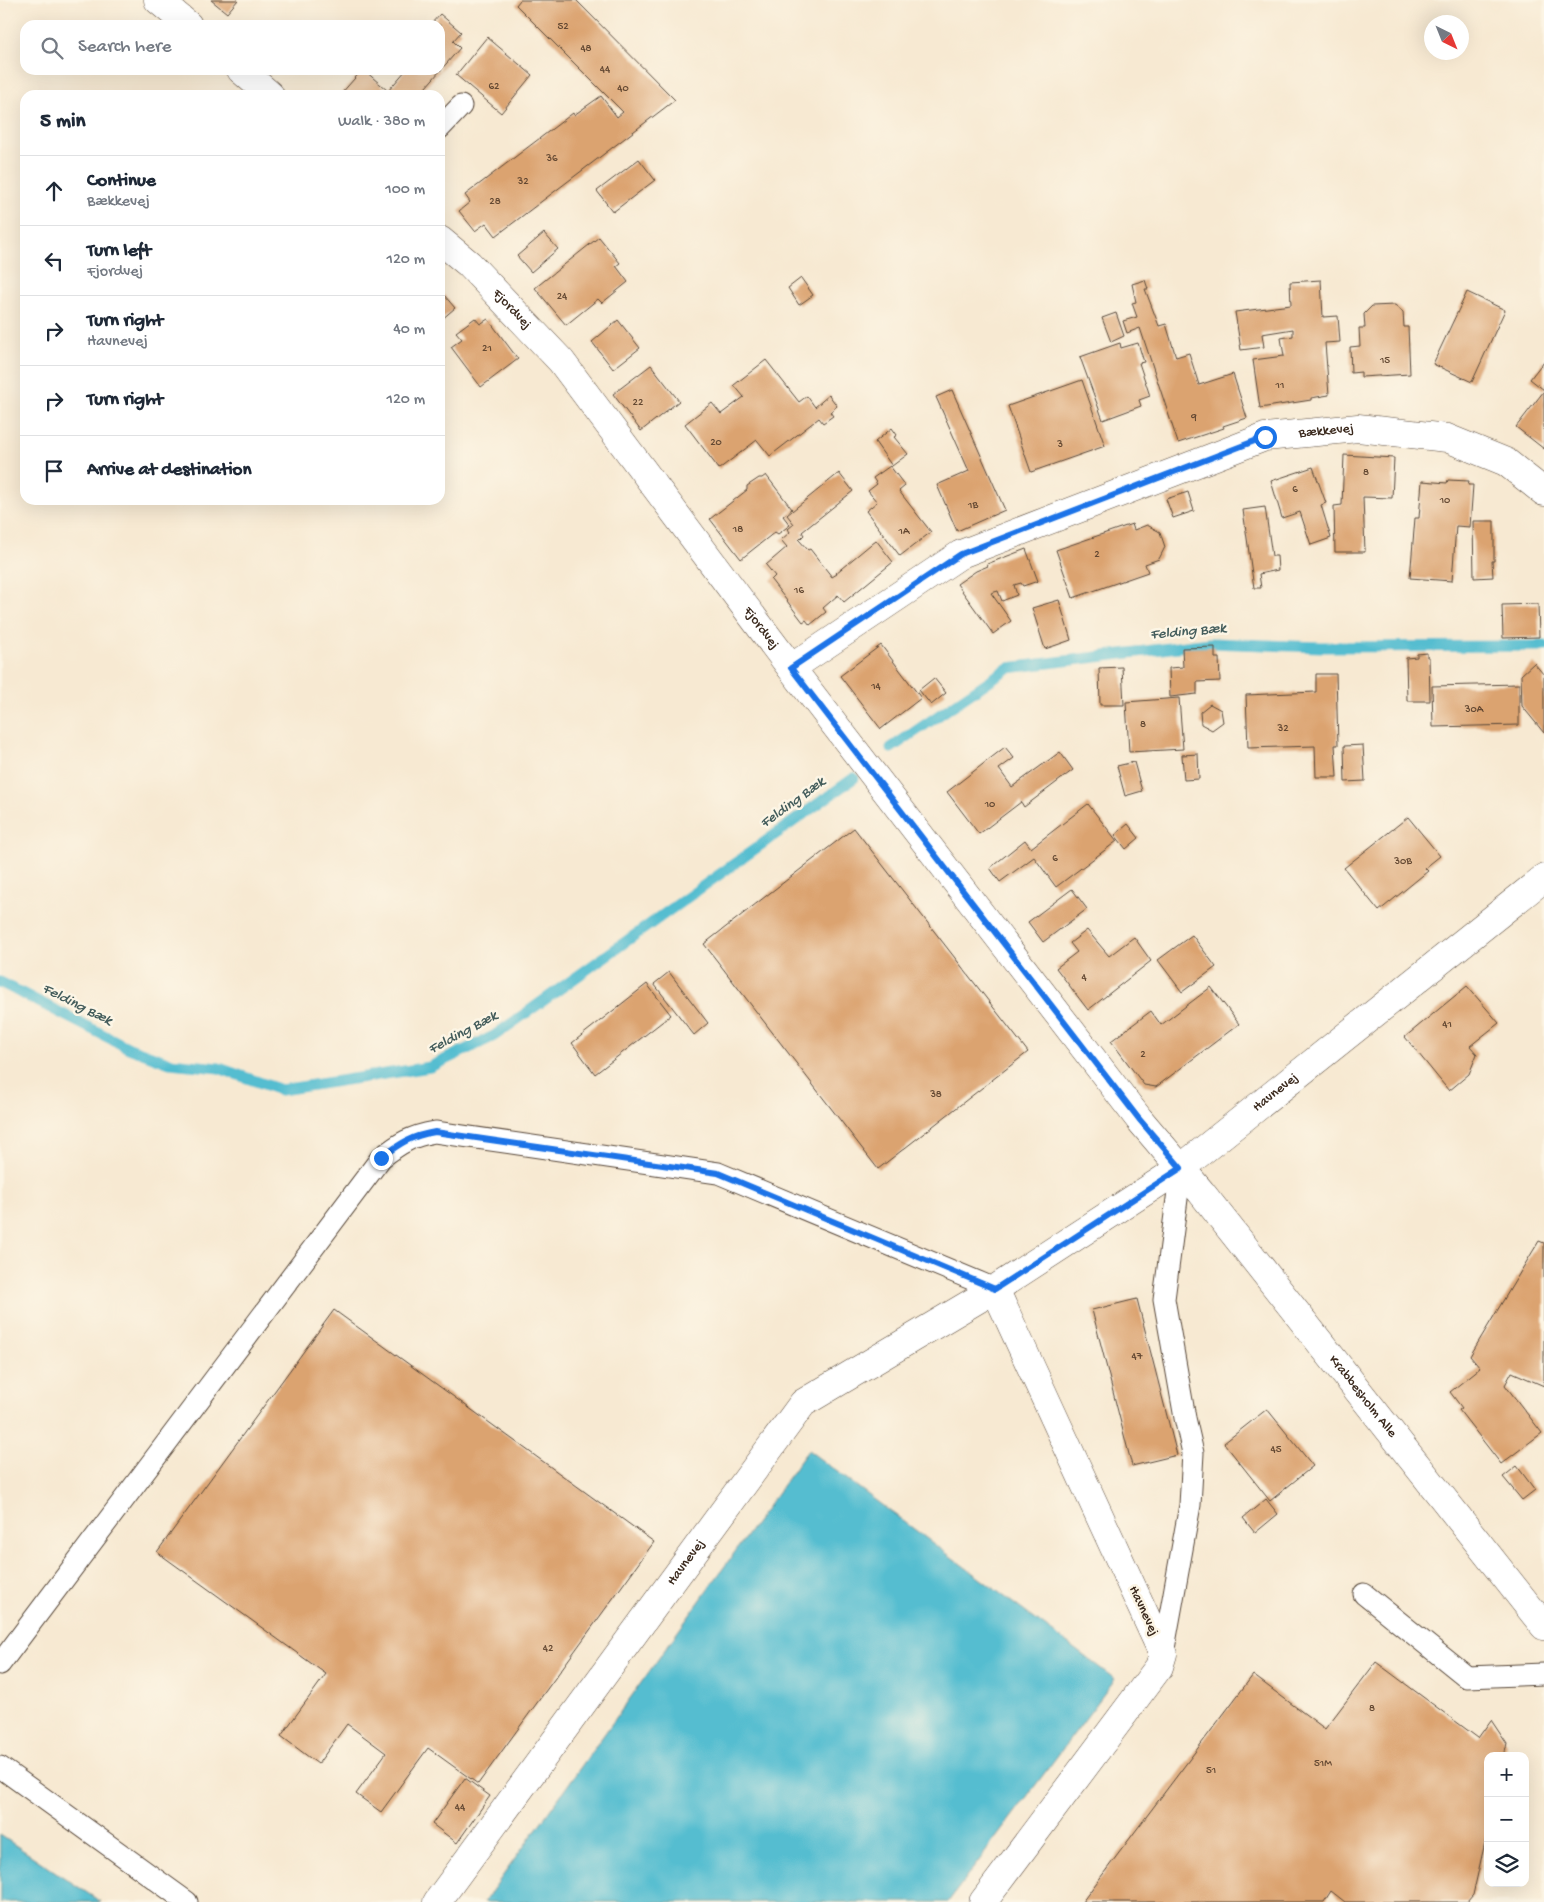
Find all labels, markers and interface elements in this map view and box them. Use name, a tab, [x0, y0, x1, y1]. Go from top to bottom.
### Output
north arrow	[1424, 15, 1469, 60]
search box	[20, 20, 445, 75]
house number: 52	[557, 21, 569, 33]
icon: search	[38, 34, 66, 62]
text: Search here	[78, 36, 172, 59]
house number: 48	[580, 43, 592, 55]
house number: 44	[600, 64, 611, 76]
house number: 62	[489, 81, 500, 93]
house number: 40	[617, 83, 629, 95]
text: 5 min	[40, 110, 85, 135]
text: Walk · 380 m	[338, 113, 425, 132]
house number: 36	[545, 153, 558, 165]
text: Continue	[87, 170, 156, 193]
house number: 32	[516, 176, 529, 188]
icon: ahead	[40, 177, 68, 205]
text: 100 m	[385, 181, 425, 200]
text: Bækkevej	[87, 193, 150, 212]
house number: 28	[489, 196, 501, 208]
text: Turn left	[87, 240, 151, 263]
icon: left	[40, 247, 68, 275]
text: 120 m	[386, 251, 425, 270]
text: Fjordvej	[87, 263, 143, 282]
street label: Fjordvej	[488, 285, 535, 333]
house number: 24	[557, 291, 568, 303]
text: Turn right	[87, 310, 163, 333]
icon: right	[40, 317, 68, 345]
text: 40 m	[393, 321, 425, 340]
text: Havnevej	[87, 333, 148, 352]
house number: 21	[482, 343, 492, 355]
house number: 15	[1379, 355, 1390, 367]
house number: 11	[1275, 380, 1284, 392]
icon: right	[40, 387, 68, 415]
text: Turn right	[87, 389, 163, 412]
text: 120 m	[386, 391, 425, 410]
house number: 22	[633, 397, 644, 409]
house number: 9	[1190, 412, 1197, 424]
street label: Bækkevej	[1297, 420, 1355, 442]
route start	[1254, 426, 1277, 449]
house number: 20	[710, 437, 722, 449]
house number: 3	[1056, 439, 1063, 451]
icon: arrive	[40, 457, 68, 485]
text: Arrive at destination	[87, 459, 251, 482]
house number: 8	[1363, 467, 1369, 479]
house number: 6	[1292, 484, 1298, 496]
house number: 10	[1439, 495, 1450, 507]
house number: 1B	[967, 500, 978, 512]
house number: 18	[732, 524, 743, 536]
house number: 1A	[898, 526, 910, 538]
house number: 2	[1094, 549, 1100, 561]
house number: 16	[793, 585, 804, 597]
street label: Fjordvej	[739, 602, 783, 653]
water label: Felding Bæk	[1149, 620, 1228, 644]
house number: 14	[870, 681, 882, 693]
house number: 30A	[1464, 704, 1484, 716]
house number: 8	[1140, 719, 1146, 731]
house number: 32	[1276, 723, 1289, 735]
water label: Felding Bæk	[757, 773, 830, 833]
house number: 10	[984, 799, 995, 811]
house number: 6	[1052, 853, 1058, 865]
house number: 30B	[1393, 856, 1412, 868]
house number: 4	[1081, 972, 1087, 984]
water label: Felding Bæk	[39, 980, 116, 1031]
water label: Felding Bæk	[425, 1007, 502, 1059]
house number: 41	[1442, 1019, 1452, 1031]
house number: 2	[1140, 1049, 1146, 1061]
street label: Havnevej	[1249, 1069, 1302, 1116]
house number: 38	[929, 1089, 942, 1101]
route end	[370, 1147, 393, 1170]
house number: 47	[1132, 1351, 1143, 1363]
street label: Krabbesholm Alle	[1325, 1352, 1401, 1442]
house number: 45	[1271, 1444, 1282, 1456]
street label: Havnevej	[663, 1536, 709, 1589]
street label: Havnevej	[1124, 1583, 1162, 1639]
house number: 42	[543, 1643, 554, 1655]
house number: 8	[1369, 1703, 1375, 1715]
map controls	[1484, 1752, 1529, 1887]
button: +	[1484, 1752, 1529, 1797]
house number: 51M	[1314, 1758, 1332, 1770]
house number: 51	[1206, 1765, 1216, 1777]
button: −	[1484, 1797, 1529, 1842]
house number: 44	[455, 1802, 466, 1814]
button: layers	[1484, 1842, 1529, 1887]

